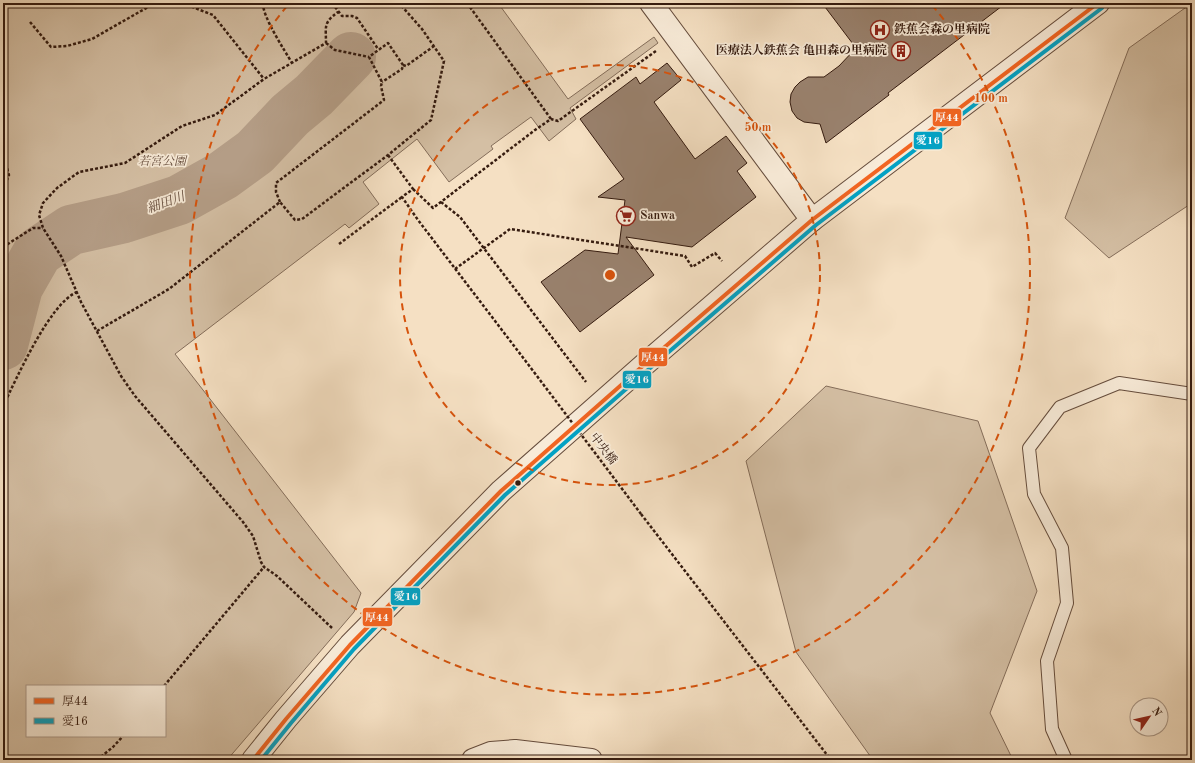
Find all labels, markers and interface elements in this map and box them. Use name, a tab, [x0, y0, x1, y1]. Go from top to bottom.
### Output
hospital icon: 鉄蕉会森の里病院	[869, 19, 891, 41]
place label: 鉄蕉会森の里病院	[894, 22, 990, 36]
building icon: 医療法人鉄蕉会 亀田森の里病院	[890, 40, 912, 62]
place label: 医療法人鉄蕉会 亀田森の里病院	[716, 43, 887, 57]
text: 100 m	[974, 93, 1008, 105]
line badge: 厚44	[932, 108, 962, 127]
text: 厚44	[935, 111, 959, 124]
text: 50 m	[745, 121, 772, 134]
line badge: 愛16	[913, 131, 943, 150]
text: 愛16	[916, 134, 940, 147]
park label: 若宮公園	[138, 154, 188, 168]
water label: 細田川	[145, 189, 188, 216]
supermarket icon: Sanwa	[615, 205, 637, 227]
place label: Sanwa	[640, 210, 675, 222]
centre of rings	[603, 268, 617, 282]
line badge: 厚44	[638, 347, 668, 367]
text: 厚44	[641, 351, 665, 364]
line badge: 愛16	[622, 370, 652, 389]
text: 愛16	[625, 373, 649, 386]
street label: 中央橋	[587, 430, 620, 467]
unlabelled marker	[513, 478, 523, 488]
line badge: 愛16	[390, 587, 421, 606]
text: 愛16	[394, 590, 418, 603]
line badge: 厚44	[362, 607, 393, 627]
text: 厚44	[365, 611, 389, 624]
legend	[26, 685, 166, 737]
text: 厚44	[62, 695, 88, 708]
north arrow	[1129, 697, 1169, 737]
text: N	[1149, 706, 1163, 719]
text: 愛16	[62, 714, 88, 728]

